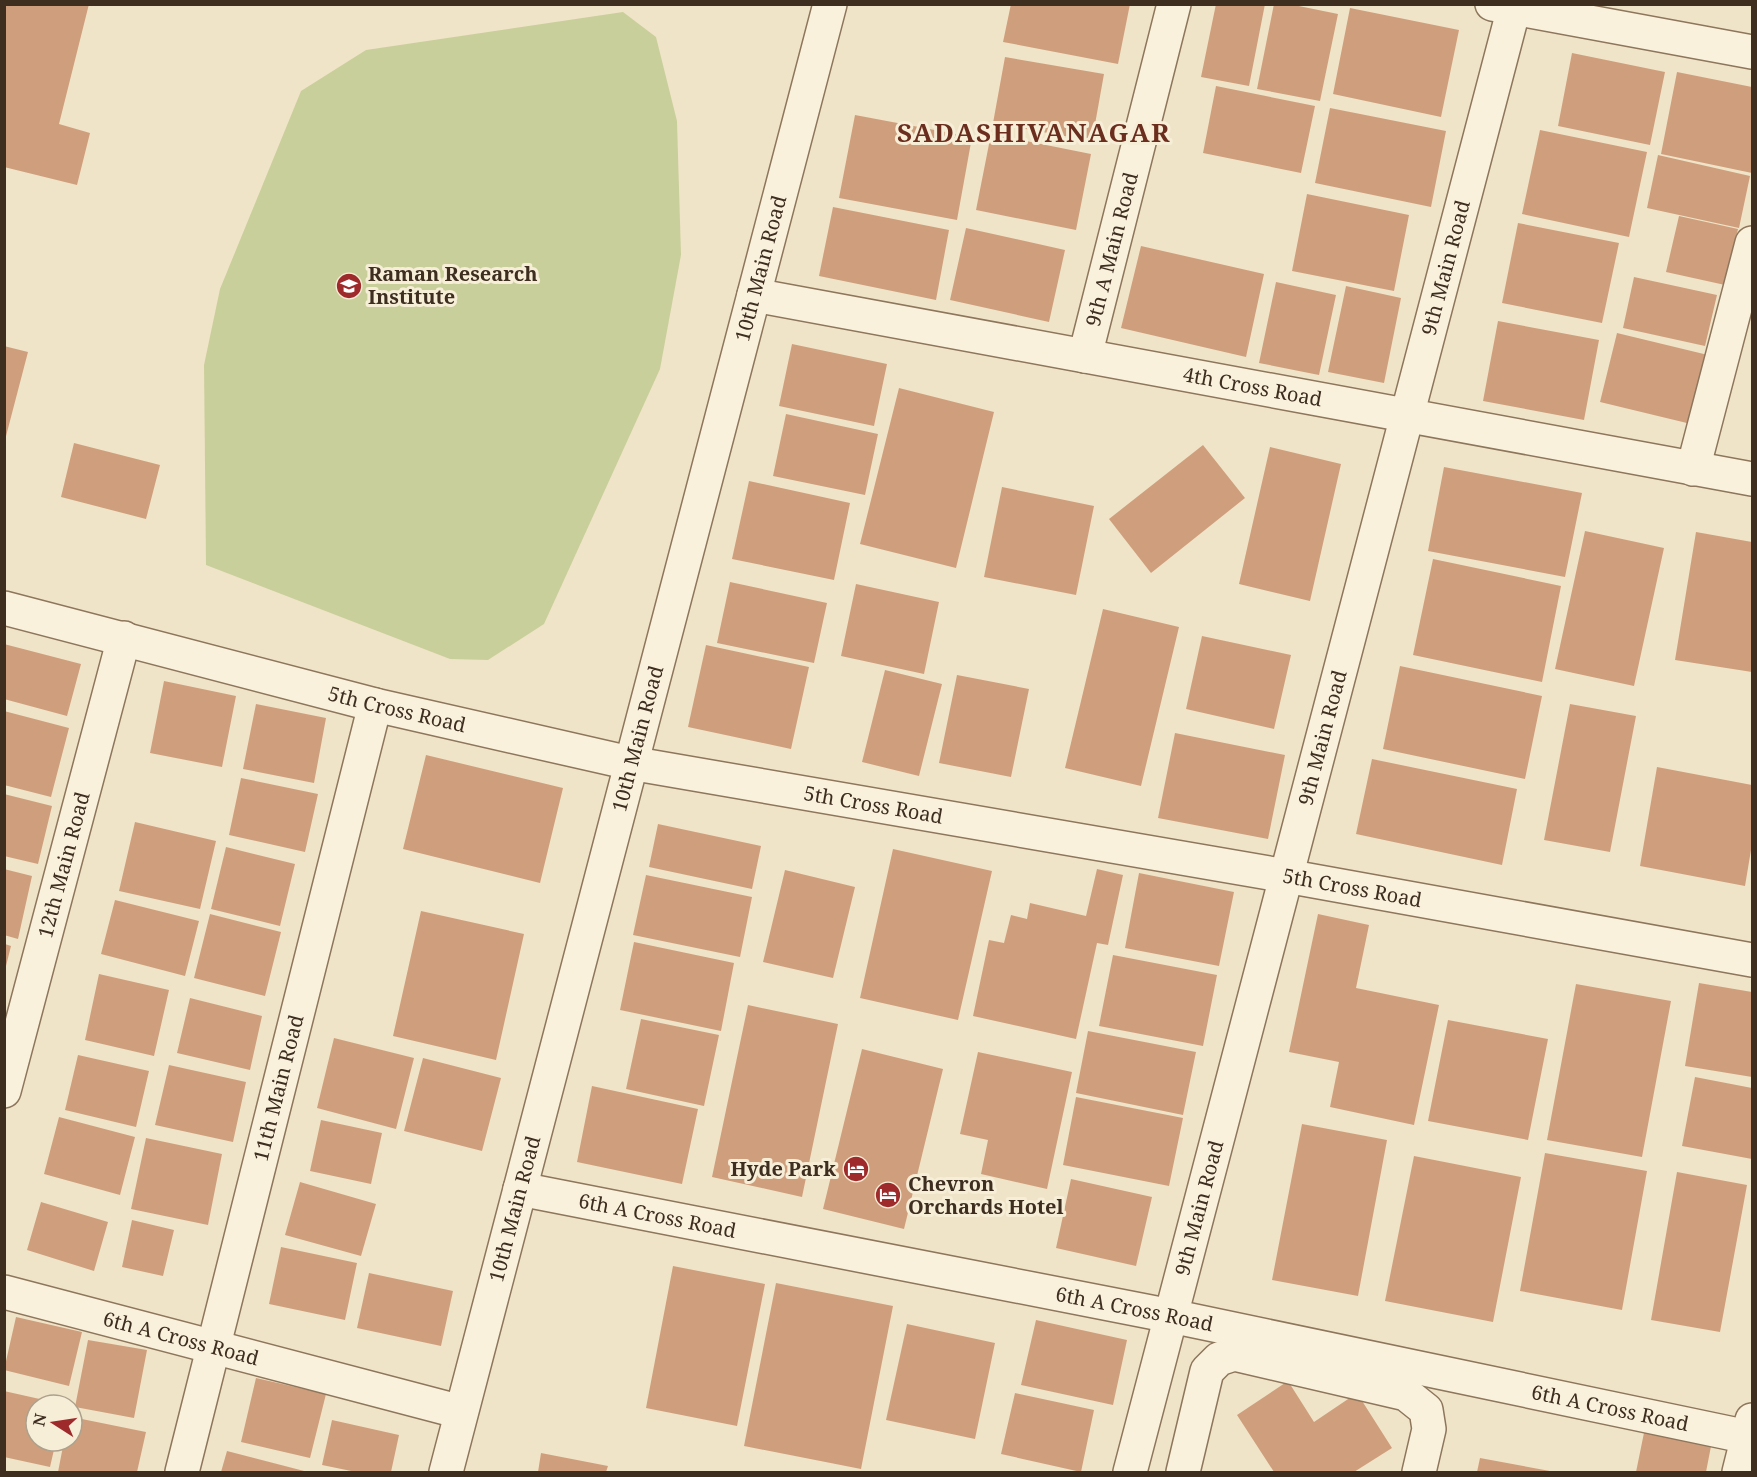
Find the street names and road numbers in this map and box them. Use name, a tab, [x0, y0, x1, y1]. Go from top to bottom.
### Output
street label: 9th A Main Road	[1079, 169, 1144, 329]
street label: 10th Main Road	[728, 192, 792, 344]
street label: 9th Main Road	[1415, 197, 1476, 338]
street label: 4th Cross Road	[1181, 360, 1324, 412]
street label: 10th Main Road	[605, 663, 669, 815]
street label: 9th Main Road	[1291, 667, 1353, 808]
street label: 5th Cross Road	[325, 679, 469, 738]
street label: 5th Cross Road	[802, 779, 945, 830]
street label: 12th Main Road	[31, 789, 96, 941]
street label: 5th Cross Road	[1281, 862, 1424, 913]
street label: 11th Main Road	[247, 1012, 310, 1164]
street label: 10th Main Road	[482, 1133, 546, 1285]
street label: 9th Main Road	[1168, 1137, 1229, 1278]
street label: 6th A Cross Road	[576, 1187, 739, 1244]
street label: 6th A Cross Road	[1053, 1280, 1216, 1338]
street label: 6th A Cross Road	[100, 1305, 262, 1371]
street label: 6th A Cross Road	[1529, 1378, 1691, 1437]

